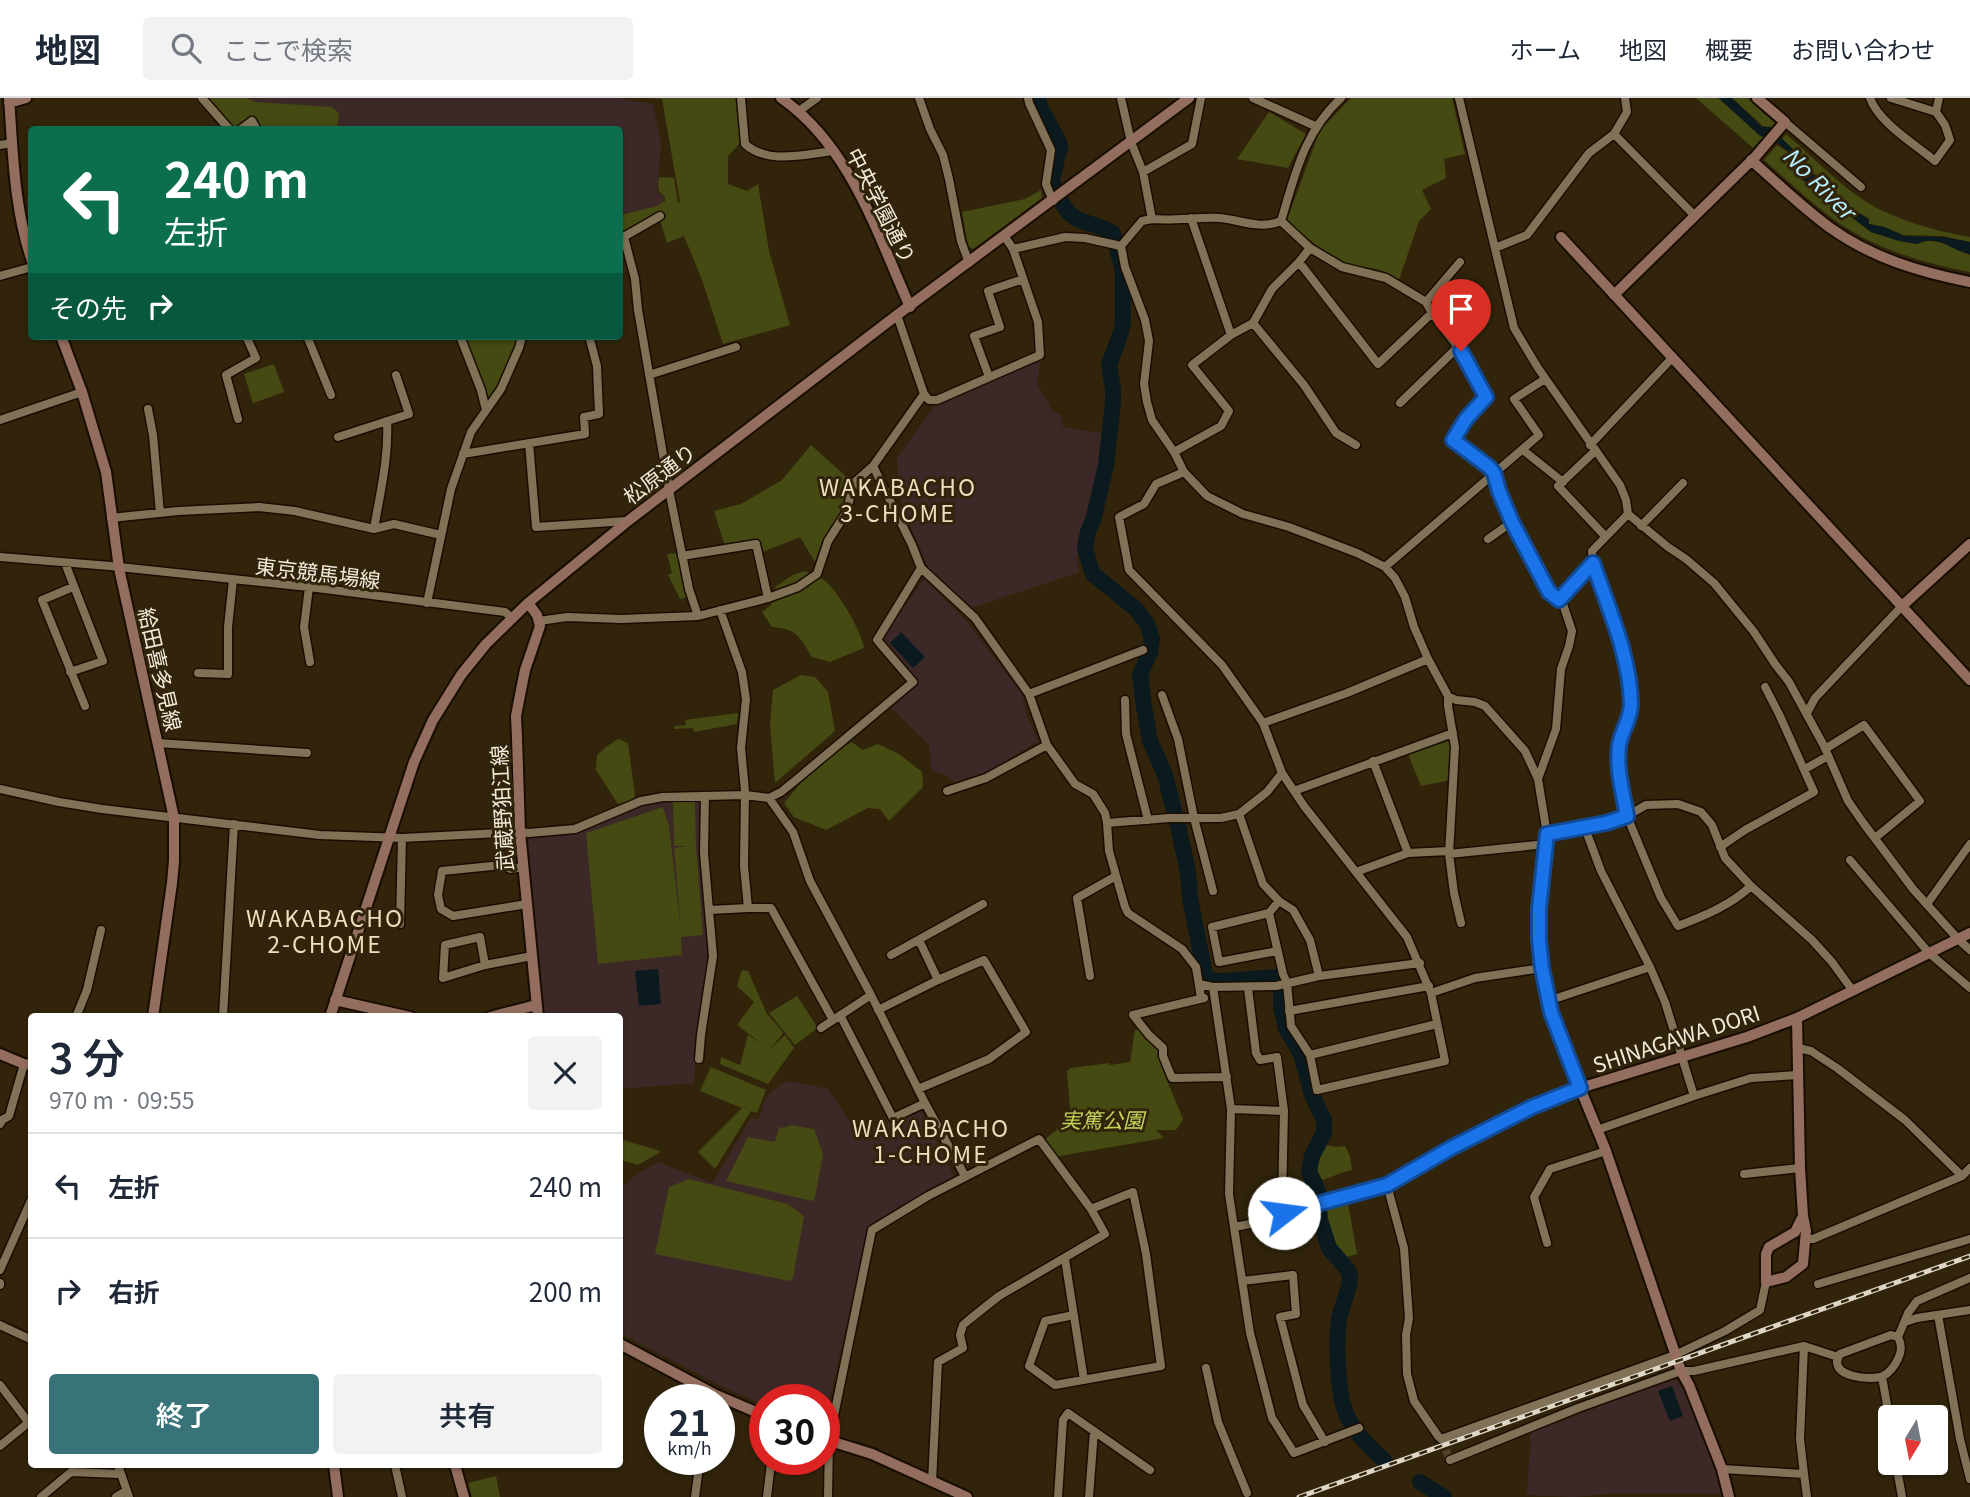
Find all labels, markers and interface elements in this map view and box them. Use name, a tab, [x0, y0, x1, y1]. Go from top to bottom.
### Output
search box	[143, 17, 633, 80]
text: 地図	[35, 24, 101, 72]
icon: search	[167, 29, 205, 67]
text: ここで検索	[223, 30, 353, 67]
text: ホーム	[1510, 31, 1581, 66]
text: 地図	[1619, 31, 1667, 66]
text: 概要	[1705, 31, 1753, 66]
text: お問い合わせ	[1791, 31, 1935, 66]
water label: No River	[1776, 138, 1867, 229]
text: 240 m	[164, 141, 309, 212]
street label: 中央学園通り	[840, 142, 924, 268]
icon: left	[49, 154, 140, 245]
text: 左折	[164, 207, 228, 253]
pin	[1431, 279, 1491, 351]
icon: right	[141, 287, 179, 325]
text: その先	[49, 288, 127, 325]
icon: arrive	[1442, 290, 1480, 328]
street label: 松原通り	[616, 436, 702, 510]
district label: WAKABACHO 3-CHOME	[819, 469, 977, 529]
street label: 東京競馬場線	[254, 549, 382, 595]
street label: 給田喜多見線	[132, 604, 190, 734]
street label: 武蔵野狛江線	[483, 744, 519, 872]
district label: WAKABACHO 2-CHOME	[246, 900, 404, 960]
street label: SHINAGAWA DORI	[1589, 997, 1763, 1079]
text: 3 分	[49, 1025, 125, 1086]
button: close	[528, 1036, 602, 1110]
text: 970 m · 09:55	[49, 1082, 194, 1116]
park label: 実篤公園	[1060, 1104, 1147, 1134]
district label: WAKABACHO 1-CHOME	[852, 1110, 1010, 1170]
icon: left	[49, 1167, 87, 1205]
text: 左折	[108, 1167, 160, 1204]
text: 240 m	[529, 1167, 602, 1204]
position arrow	[1247, 1176, 1321, 1250]
icon: right	[49, 1272, 87, 1310]
text: 右折	[108, 1272, 160, 1309]
text: 200 m	[529, 1272, 602, 1309]
button: 終了	[49, 1374, 319, 1454]
button: 共有	[333, 1374, 602, 1454]
speed limit sign: 30	[749, 1384, 840, 1475]
text: 21	[669, 1395, 710, 1446]
north arrow	[1878, 1405, 1948, 1475]
map controls	[1878, 1405, 1948, 1475]
text: km/h	[667, 1434, 712, 1460]

